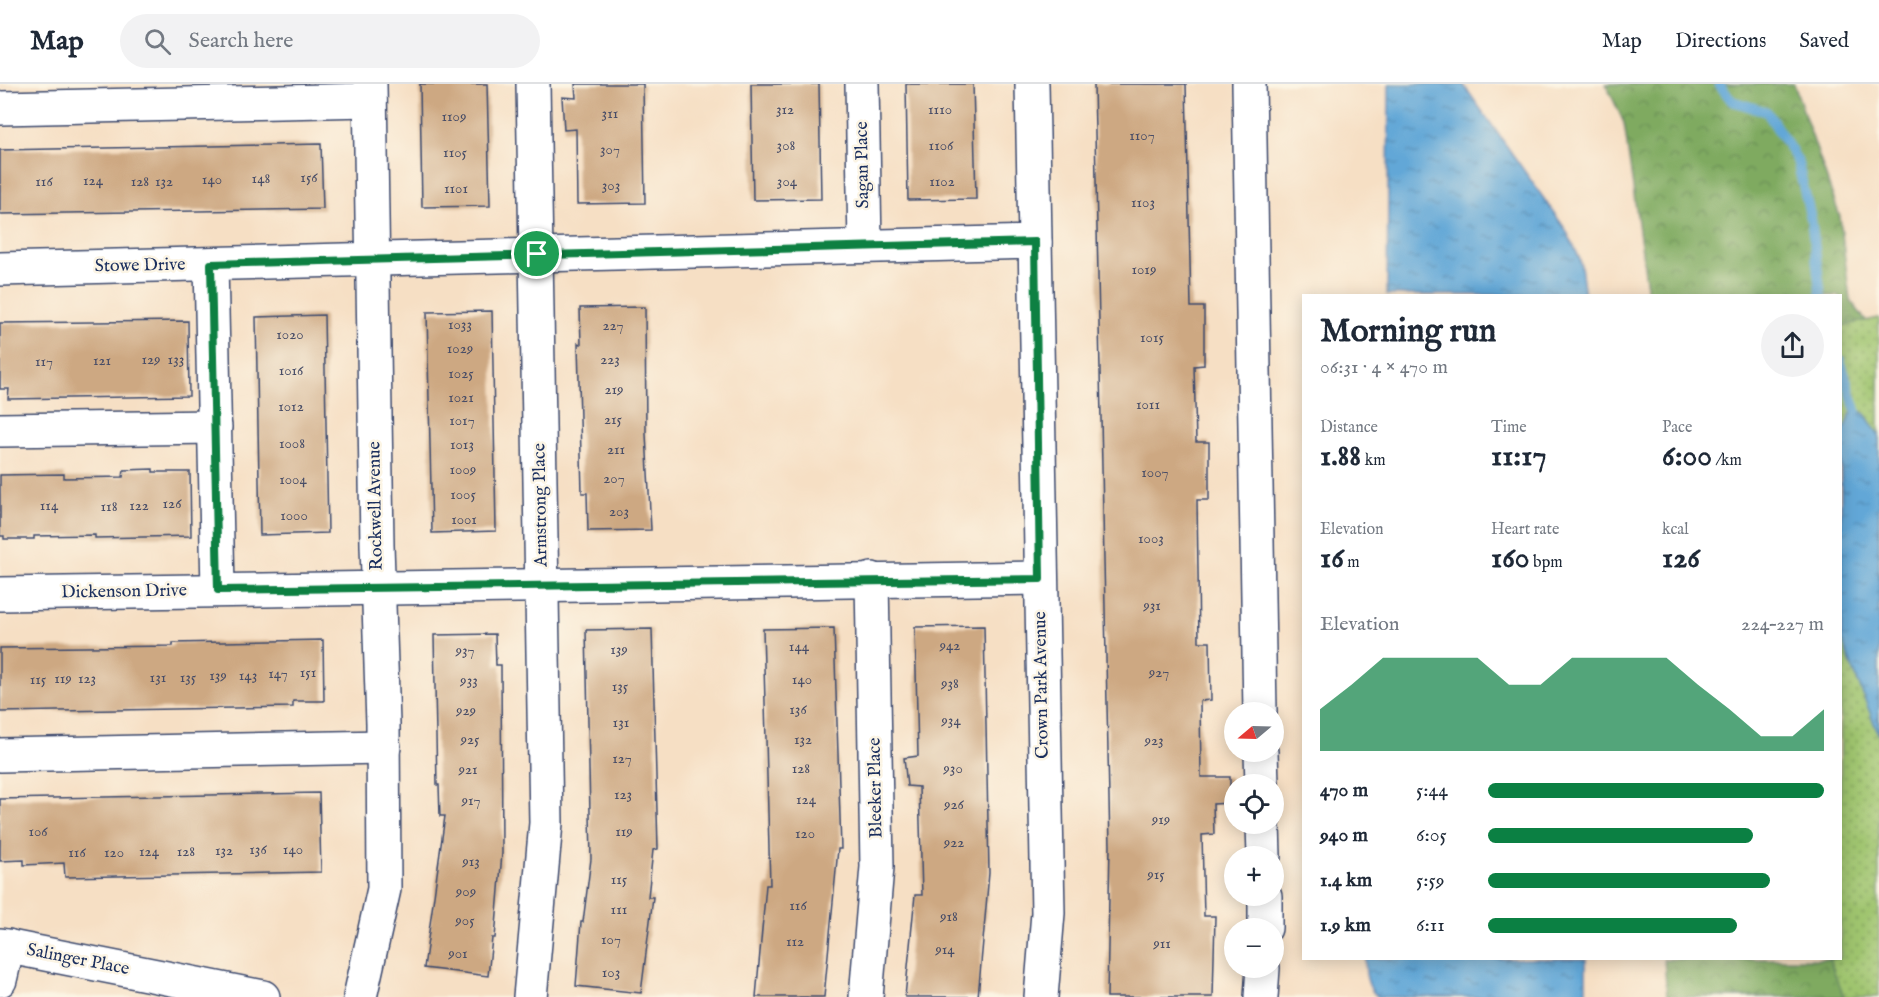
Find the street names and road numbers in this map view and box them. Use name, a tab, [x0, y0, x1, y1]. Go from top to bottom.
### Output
street label: Sagan Place	[851, 121, 875, 209]
street label: Stowe Drive	[94, 254, 186, 278]
street label: Rockwell Avenue	[363, 441, 389, 571]
street label: Armstrong Place	[528, 443, 554, 568]
street label: Dickenson Drive	[61, 579, 187, 605]
street label: Crown Park Avenue	[1029, 611, 1055, 759]
street label: Bleeker Place	[864, 737, 888, 839]
street label: Salinger Place	[25, 939, 131, 981]

